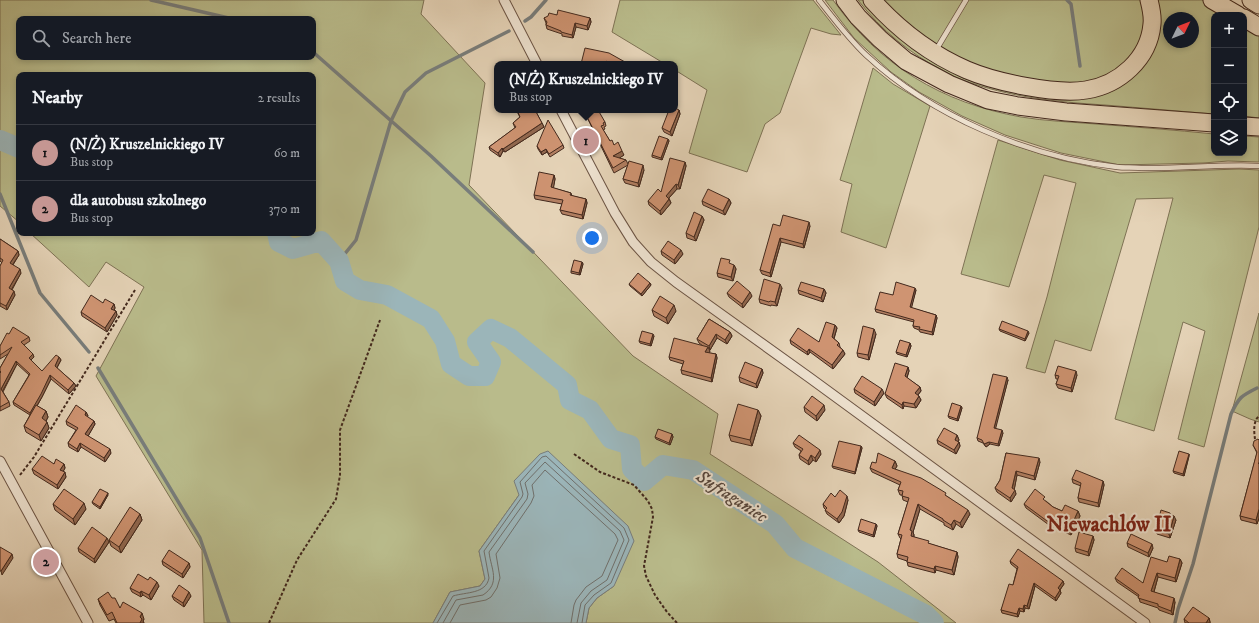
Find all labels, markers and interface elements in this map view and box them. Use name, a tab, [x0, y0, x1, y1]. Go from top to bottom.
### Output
north arrow	[1163, 12, 1199, 48]
map controls	[1211, 12, 1247, 156]
button: +	[1211, 12, 1247, 48]
search box	[16, 16, 316, 60]
icon: search	[30, 27, 52, 49]
text: Search here	[62, 29, 131, 48]
button: −	[1211, 48, 1247, 84]
popup	[494, 61, 678, 113]
text: (N/Ż) Kruszelnickiego IV	[509, 70, 663, 89]
button: locate	[1211, 84, 1247, 120]
text: Nearby	[32, 87, 82, 109]
text: Bus stop	[509, 89, 552, 105]
text: 2 results	[258, 90, 300, 106]
button: layers	[1211, 120, 1247, 156]
pin: 1	[573, 126, 599, 156]
text: (N/Ż) Kruszelnickiego IV	[70, 135, 224, 154]
text: 1	[43, 145, 47, 161]
text: 60 m	[274, 145, 300, 161]
text: Bus stop	[70, 154, 113, 170]
text: dla autobusu szkolnego	[70, 191, 206, 210]
text: 2	[42, 201, 48, 217]
text: 370 m	[269, 201, 300, 217]
text: Bus stop	[70, 210, 113, 226]
your location	[582, 228, 602, 248]
water label: Sufraganiec	[691, 465, 772, 528]
district label: Niewachlów II	[1047, 512, 1172, 538]
pin: 2	[33, 547, 59, 577]

